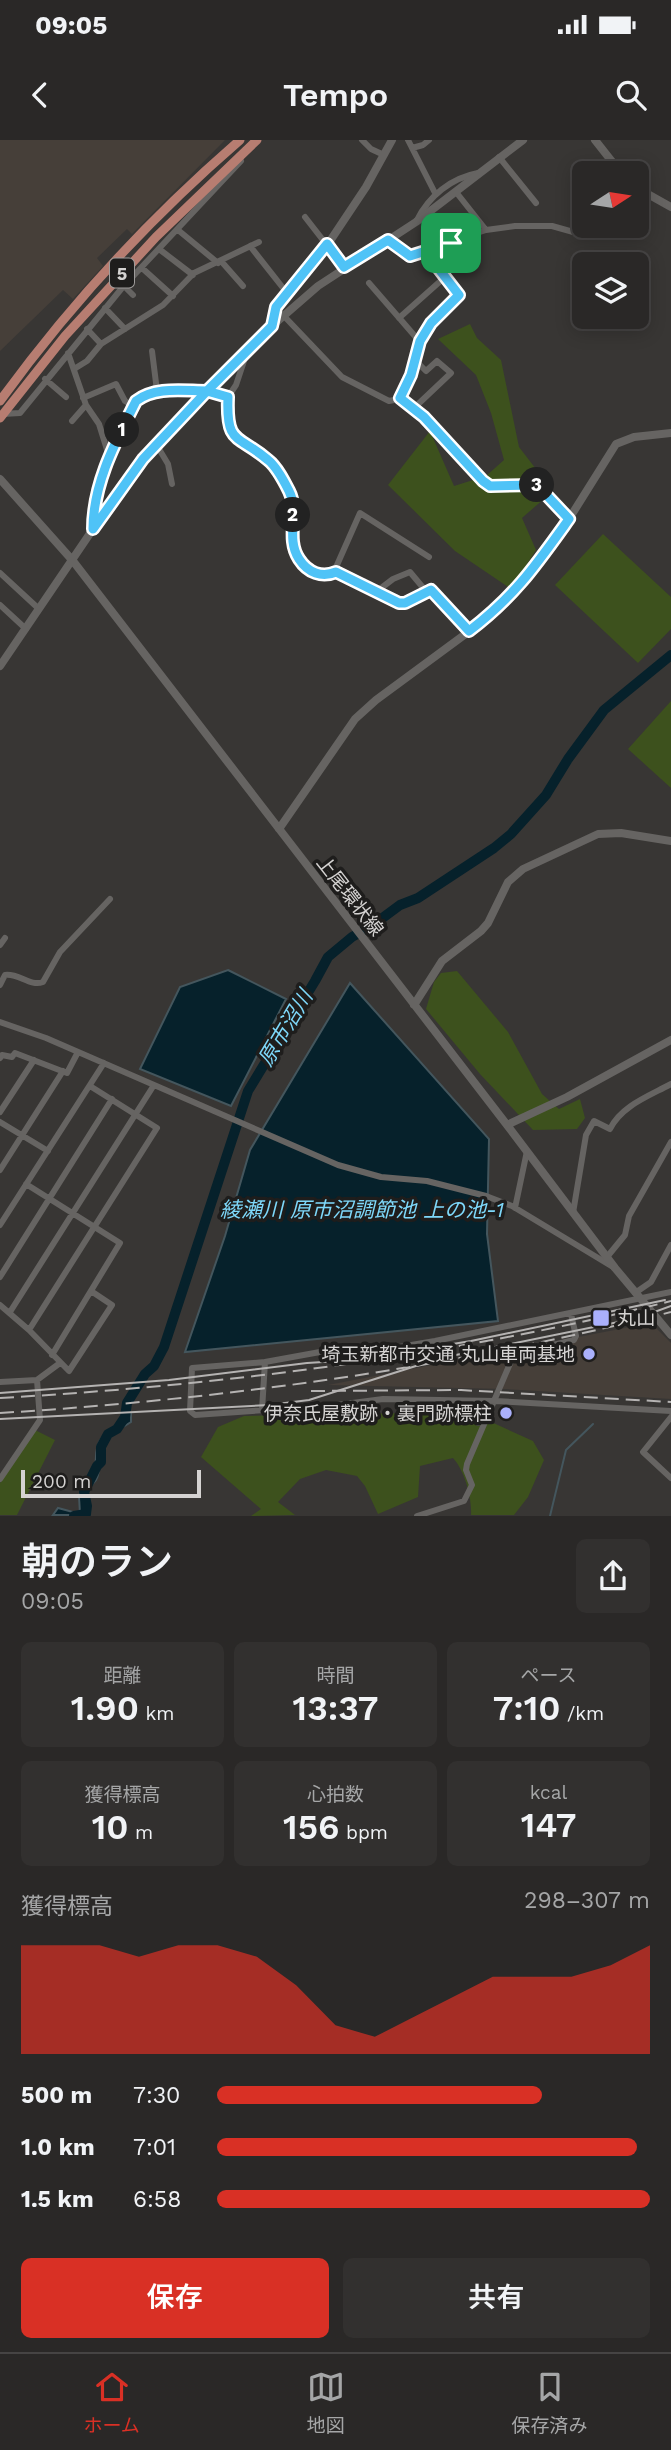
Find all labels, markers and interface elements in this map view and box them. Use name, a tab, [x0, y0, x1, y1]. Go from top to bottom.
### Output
text: 09:05	[35, 10, 107, 40]
icon: back	[21, 76, 59, 114]
text: Tempo	[283, 76, 388, 114]
icon: search	[612, 76, 650, 114]
north arrow	[572, 161, 649, 238]
map controls	[572, 161, 649, 329]
pin	[421, 213, 481, 273]
icon: arrive	[432, 224, 470, 262]
button: layers	[572, 252, 649, 329]
road number: 5	[110, 258, 134, 288]
pin: 1	[104, 412, 140, 448]
text: 1	[117, 418, 126, 441]
pin: 3	[520, 468, 554, 502]
text: 3	[531, 473, 542, 496]
pin: 2	[276, 498, 310, 532]
text: 2	[287, 503, 298, 526]
street label: 上尾環状線	[312, 851, 388, 941]
water label: 原市沼川	[253, 984, 318, 1070]
water label: 綾瀬川 原市沼調節池 上の池-1	[220, 1197, 504, 1222]
place label: 丸山	[617, 1307, 655, 1330]
marker: 丸山	[591, 1308, 611, 1328]
place label: 埼玉新都市交通 丸山車両基地	[322, 1343, 575, 1366]
marker: 埼玉新都市交通 丸山車両基地	[581, 1346, 597, 1362]
place label: 伊奈氏屋敷跡・裏門跡標柱	[264, 1402, 492, 1425]
marker: 伊奈氏屋敷跡・裏門跡標柱	[498, 1405, 514, 1421]
scale bar	[21, 1466, 201, 1498]
text: 200 m	[32, 1470, 91, 1493]
button: share	[576, 1539, 650, 1613]
text: 朝のラン	[21, 1540, 173, 1584]
text: 09:05	[21, 1588, 84, 1615]
text: 距離	[103, 1664, 142, 1687]
text: 時間	[316, 1664, 355, 1687]
text: ペース	[520, 1664, 577, 1687]
text: 1.90	[71, 1687, 139, 1729]
text: 13:37	[293, 1687, 378, 1729]
text: 7:10	[493, 1687, 560, 1729]
text: km	[139, 1702, 174, 1725]
text: /km	[560, 1702, 604, 1725]
text: kcal	[530, 1781, 567, 1804]
text: 獲得標高	[84, 1783, 161, 1806]
text: 心拍数	[307, 1783, 364, 1806]
text: 147	[521, 1804, 576, 1846]
text: 10	[92, 1806, 129, 1848]
text: 156	[283, 1806, 339, 1848]
text: m	[129, 1821, 153, 1844]
text: bpm	[339, 1821, 388, 1844]
text: 298–307 m	[524, 1887, 650, 1914]
text: 獲得標高	[21, 1893, 113, 1920]
text: 500 m	[21, 2082, 92, 2109]
text: 7:30	[133, 2082, 180, 2109]
text: 1.0 km	[21, 2134, 95, 2161]
text: 7:01	[133, 2134, 176, 2161]
text: 1.5 km	[21, 2186, 94, 2213]
text: 6:58	[133, 2186, 181, 2213]
button: 保存	[21, 2258, 329, 2338]
button: 共有	[343, 2258, 650, 2338]
tab: ホーム	[83, 2368, 140, 2437]
tab: 地図	[307, 2368, 345, 2437]
tab: 保存済み	[512, 2368, 588, 2437]

